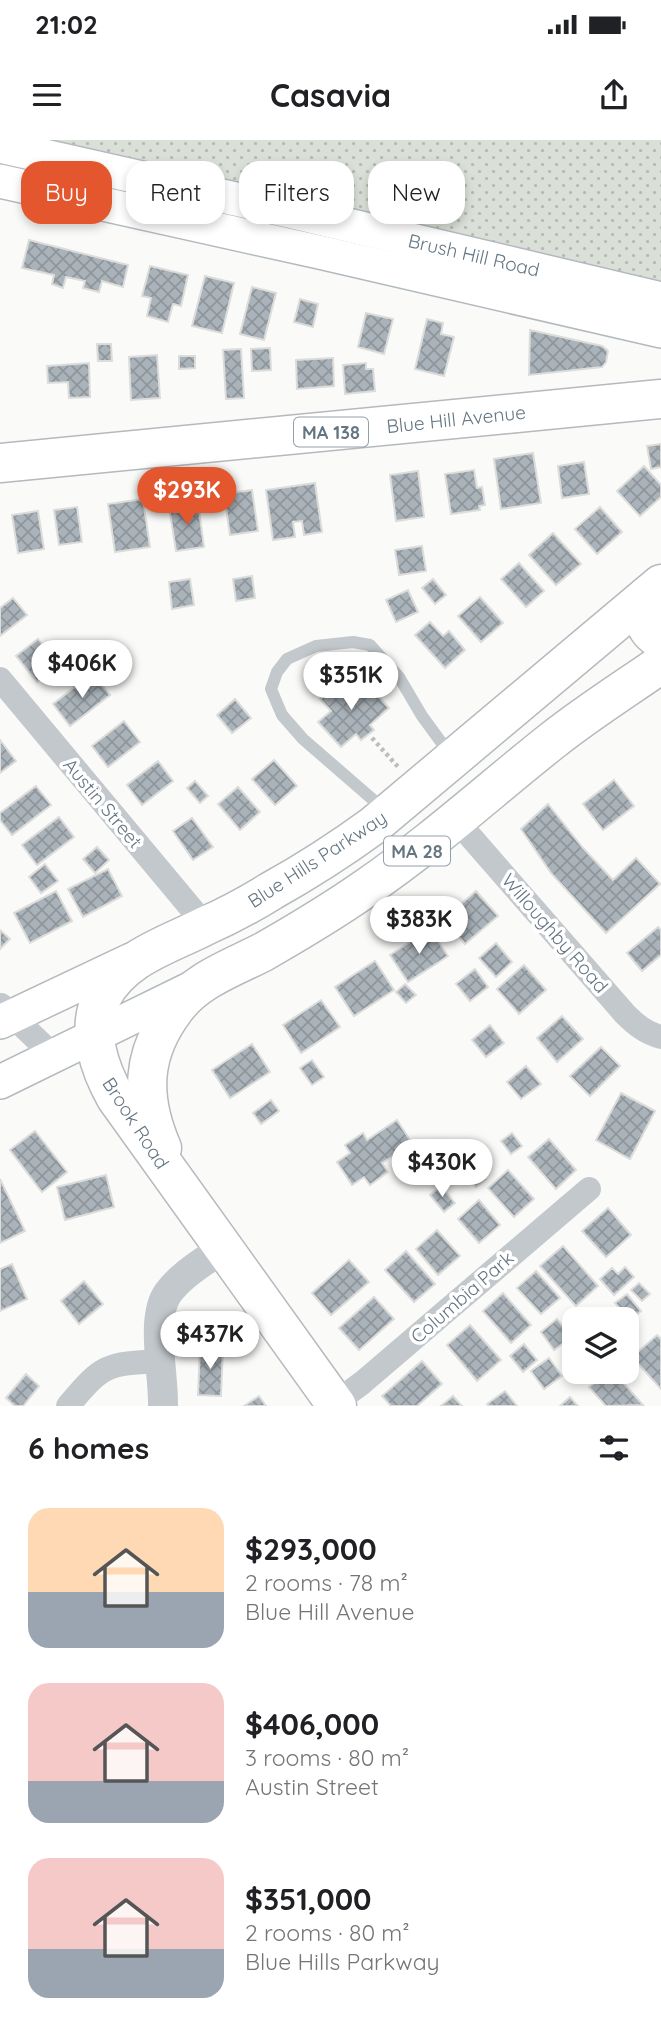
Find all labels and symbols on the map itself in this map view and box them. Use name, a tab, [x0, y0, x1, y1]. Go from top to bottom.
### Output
street label: Brush Hill Road	[406, 228, 542, 282]
street label: Blue Hill Avenue	[385, 400, 527, 438]
road number: MA 138	[294, 418, 368, 446]
pin: $293K	[138, 468, 236, 527]
pin: $406K	[33, 640, 131, 700]
pin: $351K	[302, 652, 400, 712]
street label: Austin Street	[58, 753, 148, 853]
street label: Blue Hills Parkway	[243, 805, 391, 913]
road number: MA 28	[384, 836, 450, 866]
street label: Willoughby Road	[497, 868, 613, 998]
pin: $383K	[370, 896, 468, 956]
street label: Brook Road	[97, 1073, 175, 1173]
pin: $430K	[393, 1140, 491, 1199]
street label: Columbia Park	[406, 1246, 518, 1348]
pin: $437K	[161, 1312, 259, 1371]

